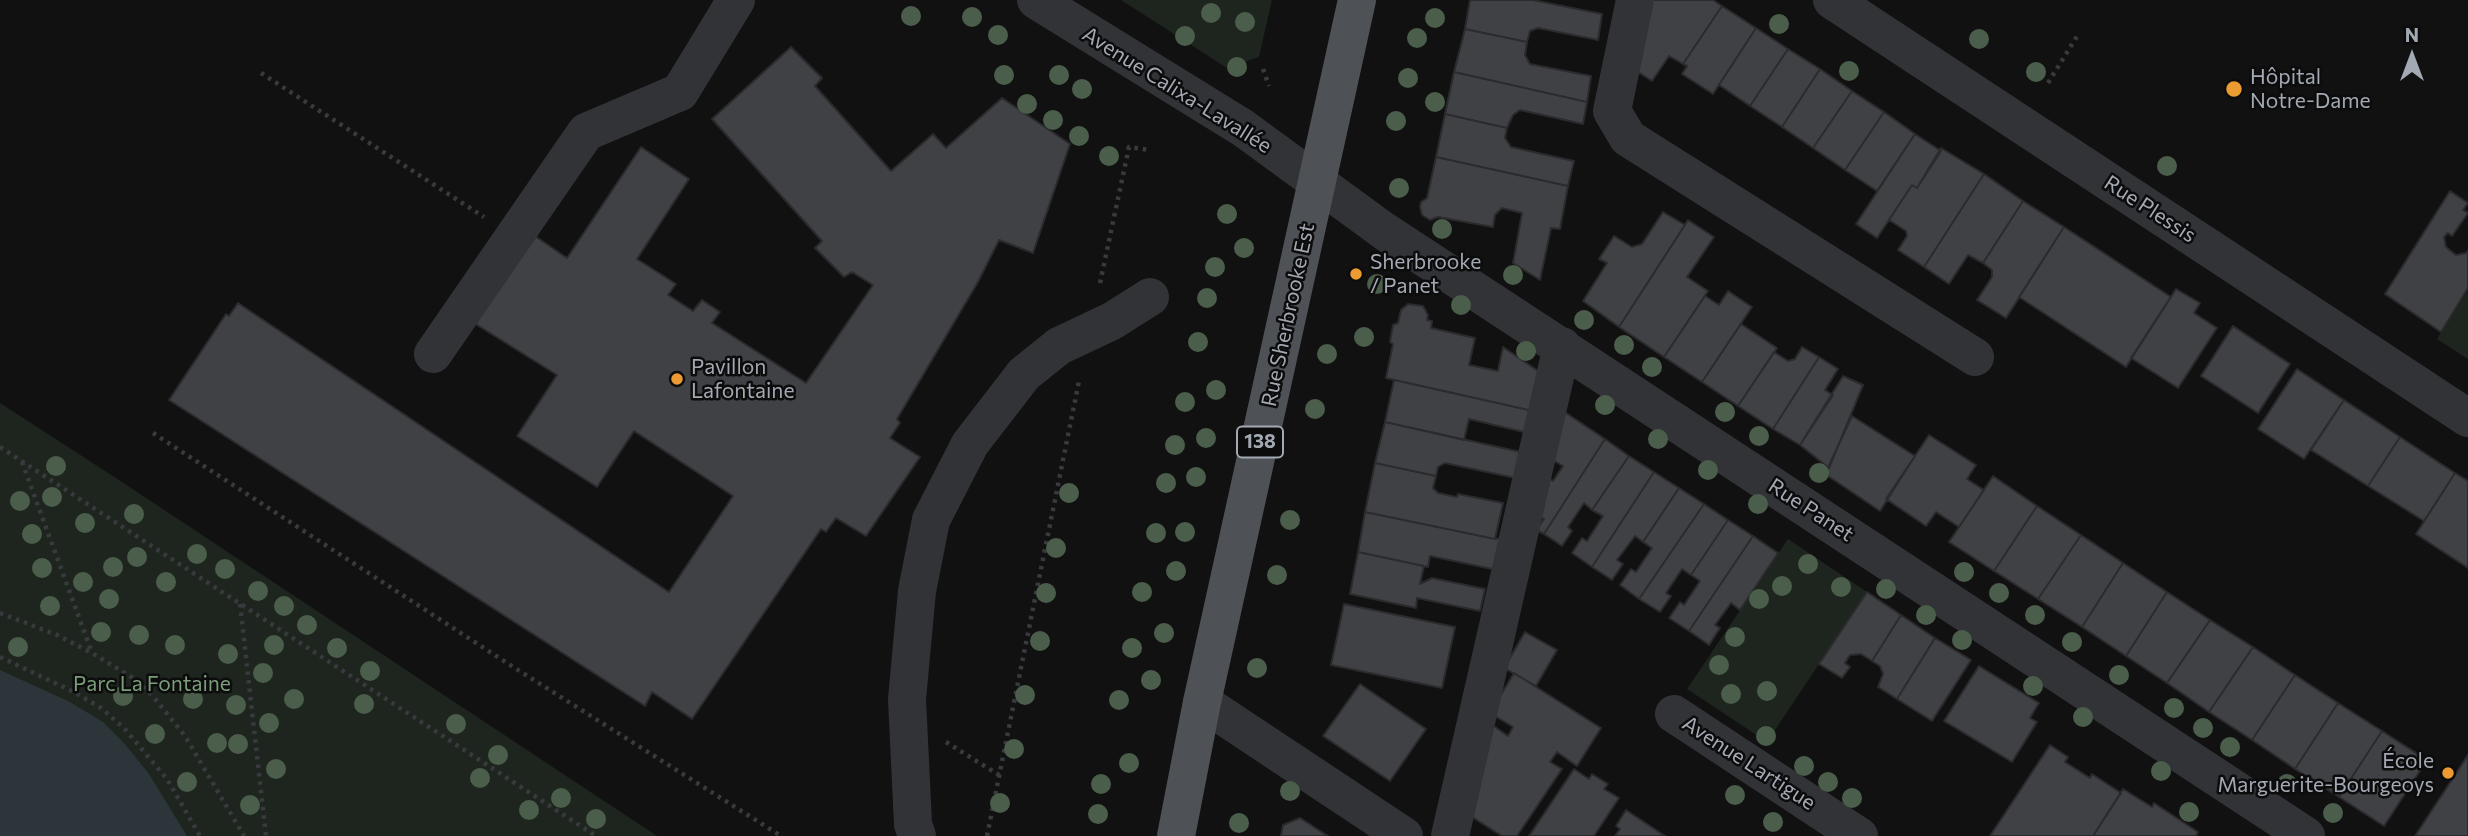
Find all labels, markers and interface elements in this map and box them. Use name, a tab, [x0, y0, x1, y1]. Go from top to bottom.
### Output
street label: Avenue Calixa-Lavallée	[1078, 21, 1276, 159]
north arrow	[2377, 21, 2447, 91]
text: N	[2405, 23, 2419, 46]
place label: Hôpital Notre-Dame	[2250, 64, 2371, 114]
marker: Hôpital Notre-Dame	[2224, 79, 2244, 99]
street label: Rue Plessis	[2099, 170, 2201, 248]
street label: Rue Sherbrooke Est	[1256, 221, 1320, 409]
place label: Sherbrooke / Panet	[1370, 249, 1481, 299]
marker: Sherbrooke / Panet	[1348, 266, 1364, 282]
place label: Pavillon Lafontaine	[691, 354, 794, 404]
marker: Pavillon Lafontaine	[669, 371, 685, 387]
road number: 138	[1237, 426, 1283, 458]
street label: Rue Panet	[1764, 473, 1858, 547]
park label: Parc La Fontaine	[73, 671, 231, 697]
street label: Avenue Lartigue	[1678, 711, 1820, 815]
place label: École Marguerite-Bourgeoys	[2217, 748, 2434, 798]
marker: École Marguerite-Bourgeoys	[2440, 765, 2456, 781]

